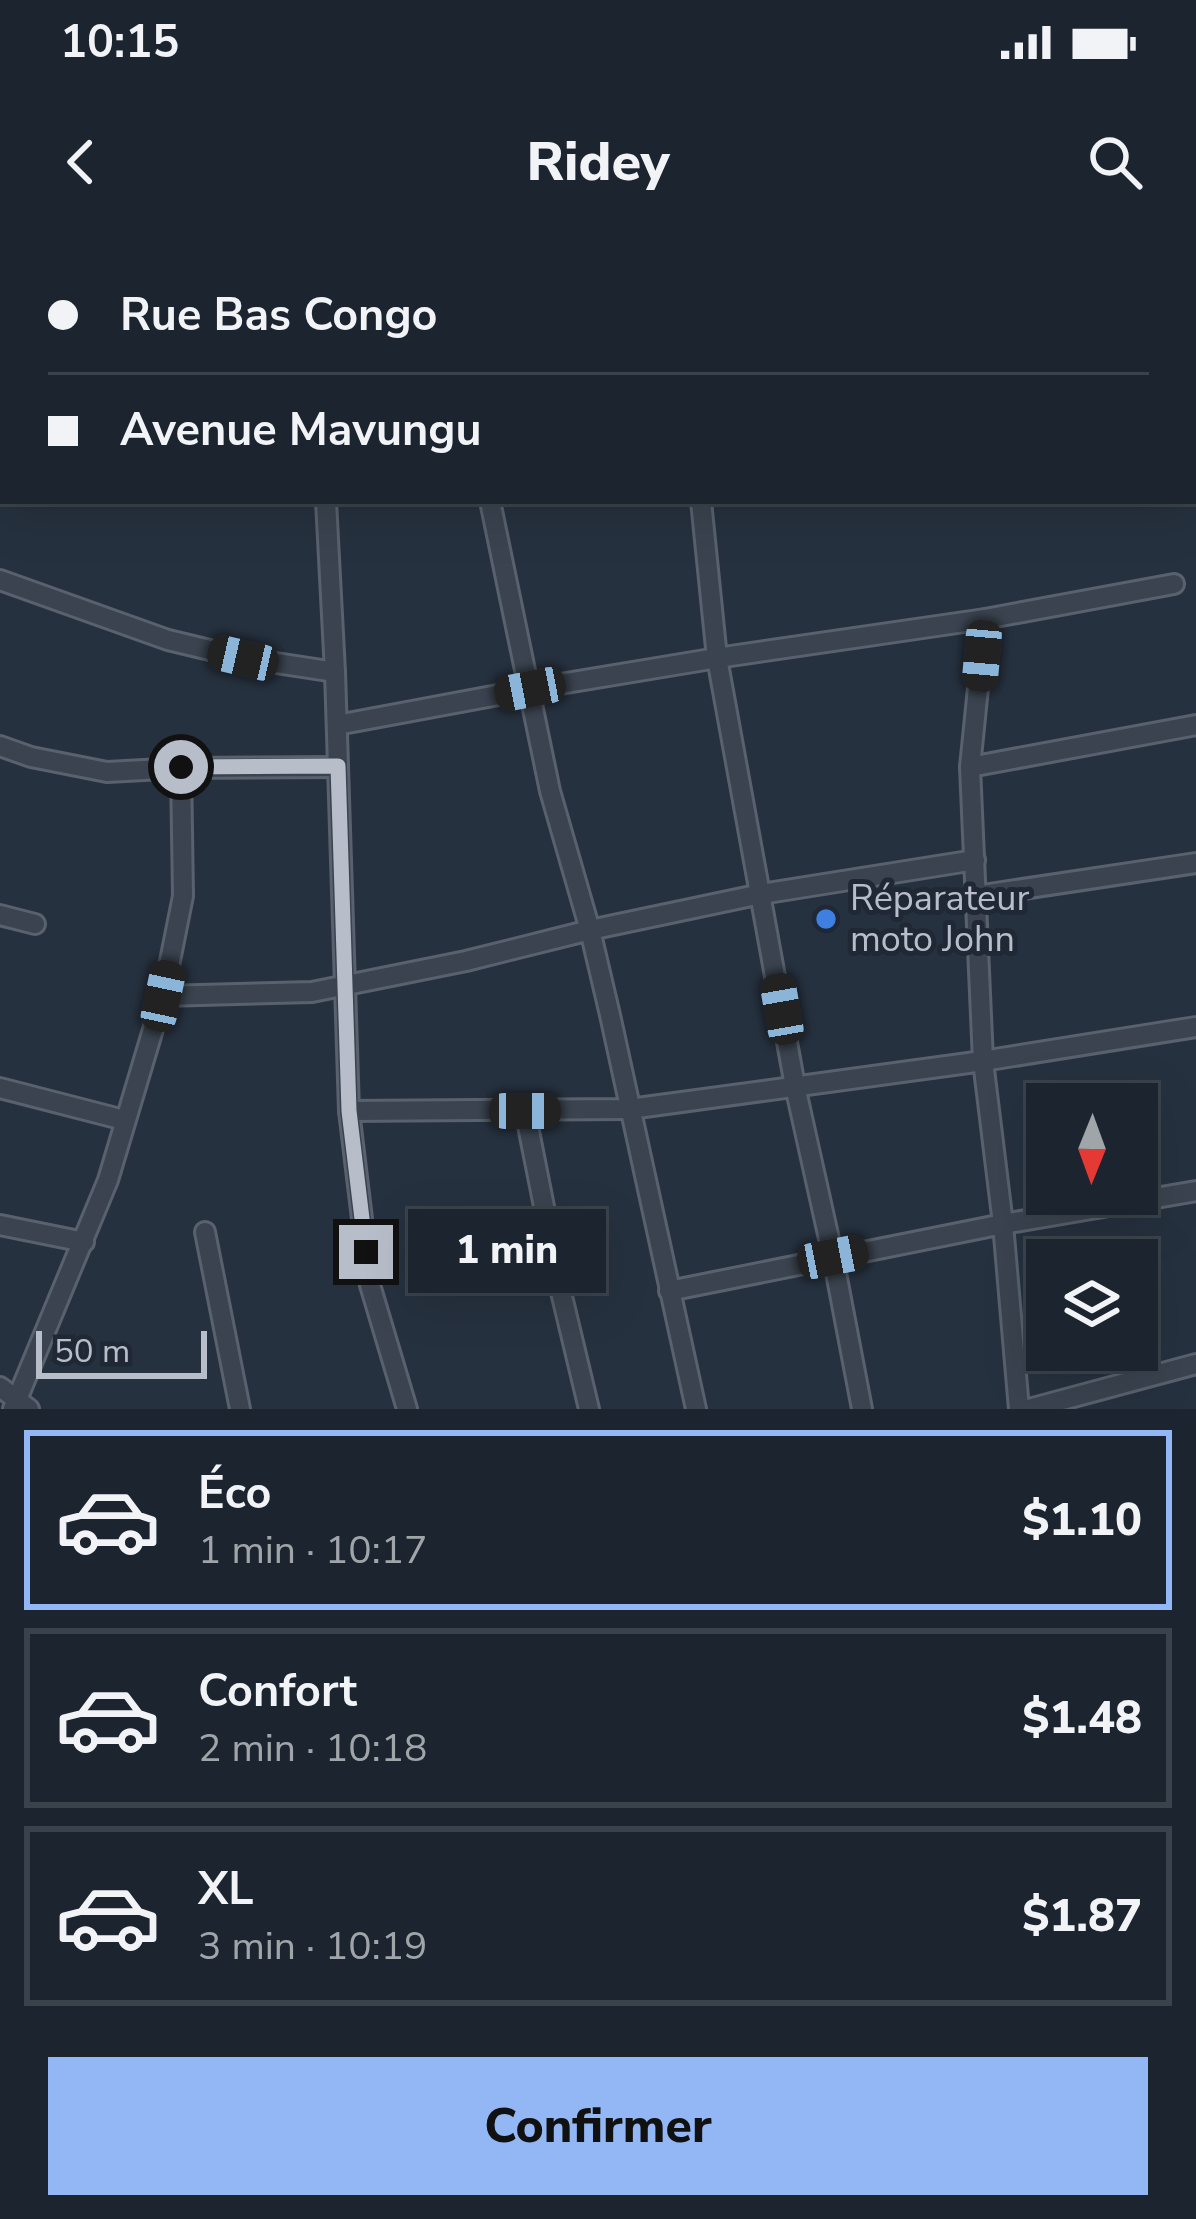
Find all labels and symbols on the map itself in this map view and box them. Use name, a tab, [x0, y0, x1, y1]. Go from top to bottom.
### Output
car	[961, 619, 1003, 693]
car	[204, 632, 282, 684]
car	[491, 664, 569, 714]
route start	[154, 740, 208, 794]
place label: Réparateur moto John	[850, 874, 1029, 964]
marker: Réparateur moto John	[813, 906, 839, 932]
car	[138, 957, 188, 1035]
car	[758, 970, 806, 1048]
north arrow	[1026, 1083, 1158, 1215]
car	[489, 1093, 561, 1129]
callout: 1 min	[408, 1210, 606, 1294]
route end	[339, 1225, 393, 1279]
car	[794, 1232, 872, 1282]
scale bar	[36, 1325, 207, 1378]

